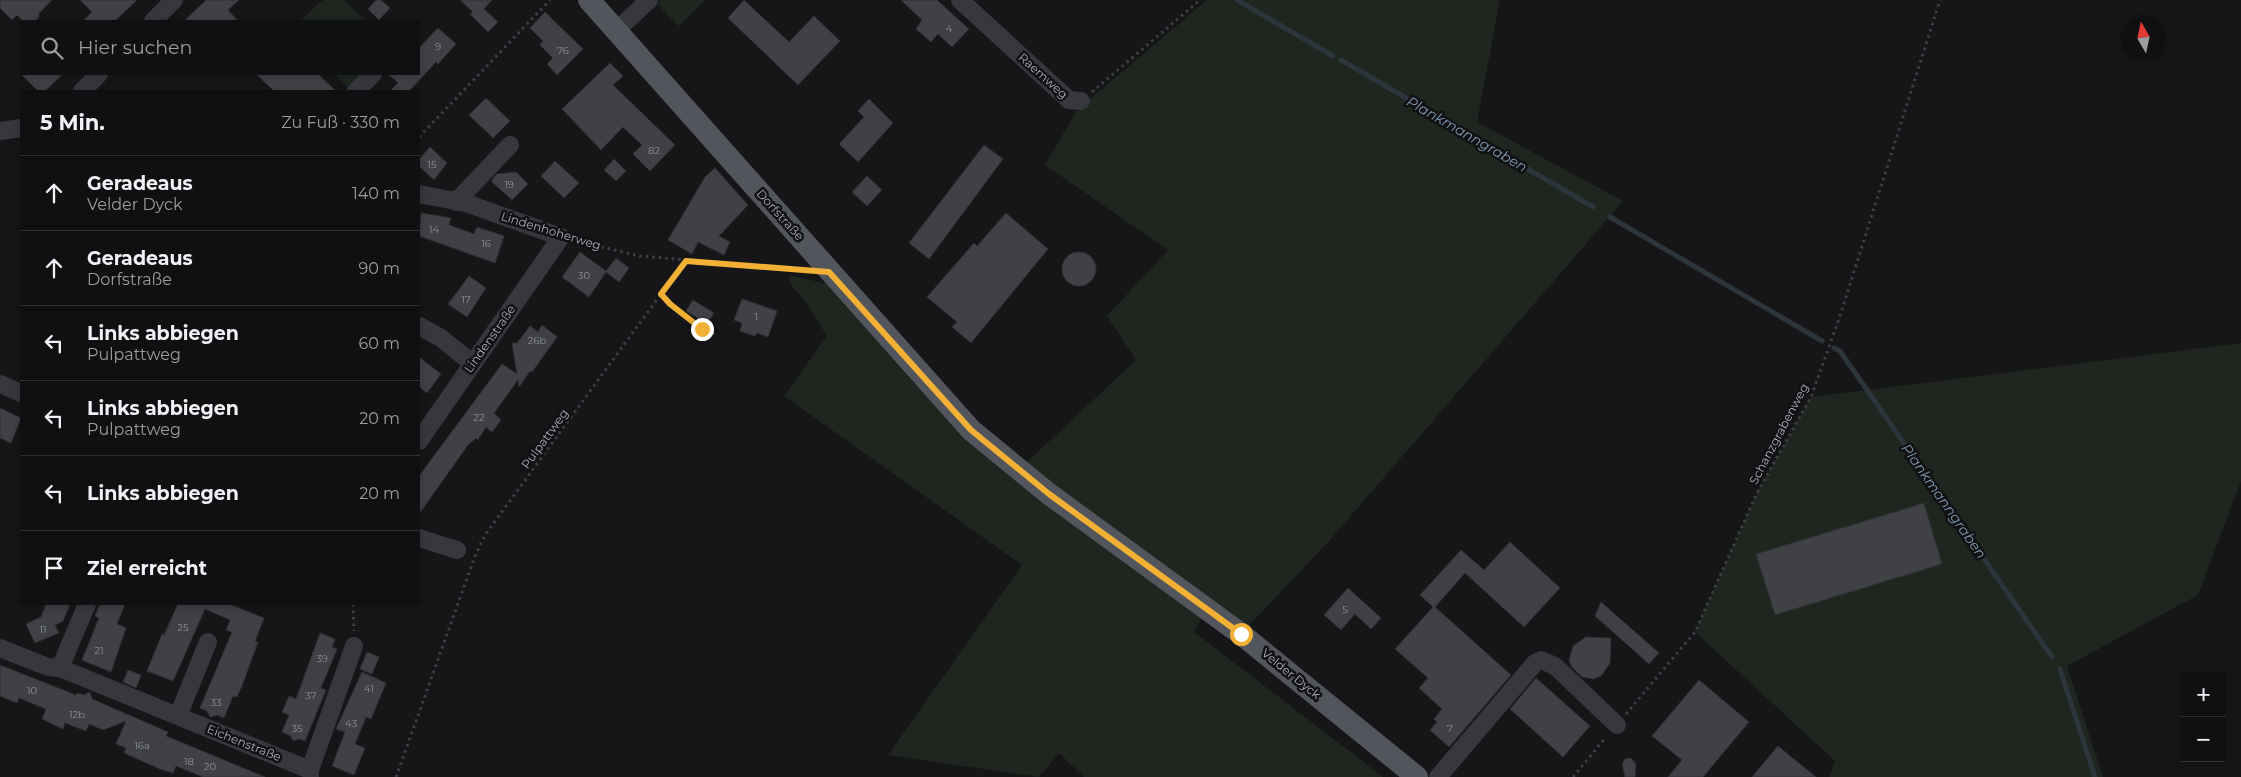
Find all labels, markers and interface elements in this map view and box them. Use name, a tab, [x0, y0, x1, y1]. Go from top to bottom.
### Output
north arrow	[2121, 15, 2166, 60]
search box	[20, 20, 420, 75]
house number: 4	[946, 22, 953, 35]
icon: search	[38, 34, 66, 62]
text: Hier suchen	[78, 36, 192, 59]
house number: 9	[435, 40, 441, 53]
house number: 76	[557, 44, 569, 57]
street label: Raemweg	[1015, 50, 1071, 102]
water label: Plankmanngraben	[1404, 92, 1530, 176]
text: 5 Min.	[40, 110, 105, 135]
text: Zu Fuß · 330 m	[281, 113, 400, 132]
house number: 82	[648, 144, 660, 157]
house number: 15	[427, 158, 437, 171]
text: Geradeaus	[87, 172, 193, 195]
house number: 19	[504, 178, 514, 191]
icon: ahead	[40, 179, 68, 207]
text: 140 m	[352, 184, 400, 203]
street label: Dorfstraße	[753, 186, 807, 243]
text: Velder Dyck	[87, 195, 182, 214]
street label: Lindenhoherweg	[499, 208, 603, 253]
house number: 14	[429, 223, 439, 236]
house number: 16	[481, 237, 491, 250]
text: Geradeaus	[87, 247, 193, 270]
icon: ahead	[40, 254, 68, 282]
text: 90 m	[358, 259, 400, 278]
house number: 30	[578, 269, 591, 282]
text: Dorfstraße	[87, 270, 172, 289]
house number: 17	[461, 293, 471, 306]
street label: Lindenstraße	[461, 302, 518, 375]
house number: 1	[754, 310, 758, 323]
route end	[691, 318, 714, 341]
text: Links abbiegen	[87, 322, 239, 345]
icon: left	[40, 329, 68, 357]
text: 60 m	[358, 334, 400, 353]
house number: 26b	[528, 334, 546, 347]
text: Pulpattweg	[87, 345, 181, 364]
street label: Schanzgrabenweg	[1746, 381, 1812, 487]
text: Links abbiegen	[87, 397, 239, 420]
icon: left	[40, 404, 68, 432]
street label: Pulpattweg	[518, 406, 571, 472]
text: 20 m	[359, 409, 400, 428]
house number: 22	[473, 411, 485, 424]
text: Pulpattweg	[87, 420, 181, 439]
water label: Plankmanngraben	[1898, 440, 1990, 562]
icon: left	[40, 479, 68, 507]
text: Links abbiegen	[87, 482, 239, 505]
text: 20 m	[359, 484, 400, 503]
icon: arrive	[40, 554, 68, 582]
text: Ziel erreicht	[87, 557, 207, 580]
house number: 5	[1342, 603, 1348, 616]
house number: 25	[177, 621, 189, 634]
house number: 11	[39, 623, 47, 636]
route start	[1230, 623, 1253, 646]
house number: 21	[94, 644, 104, 657]
street label: Velder Dyck	[1259, 645, 1324, 702]
house number: 39	[316, 652, 328, 665]
map controls	[2181, 672, 2226, 762]
button: +	[2181, 672, 2226, 717]
house number: 41	[364, 682, 374, 695]
house number: 10	[27, 684, 37, 697]
house number: 37	[305, 689, 317, 702]
house number: 33	[210, 696, 222, 709]
house number: 12b	[69, 708, 85, 721]
house number: 43	[345, 717, 357, 730]
button: −	[2181, 717, 2226, 762]
street label: Eichenstraße	[205, 721, 284, 764]
house number: 35	[291, 722, 303, 735]
house number: 7	[1447, 722, 1453, 735]
house number: 16a	[134, 739, 150, 752]
house number: 18	[184, 755, 194, 768]
house number: 20	[204, 760, 217, 773]

